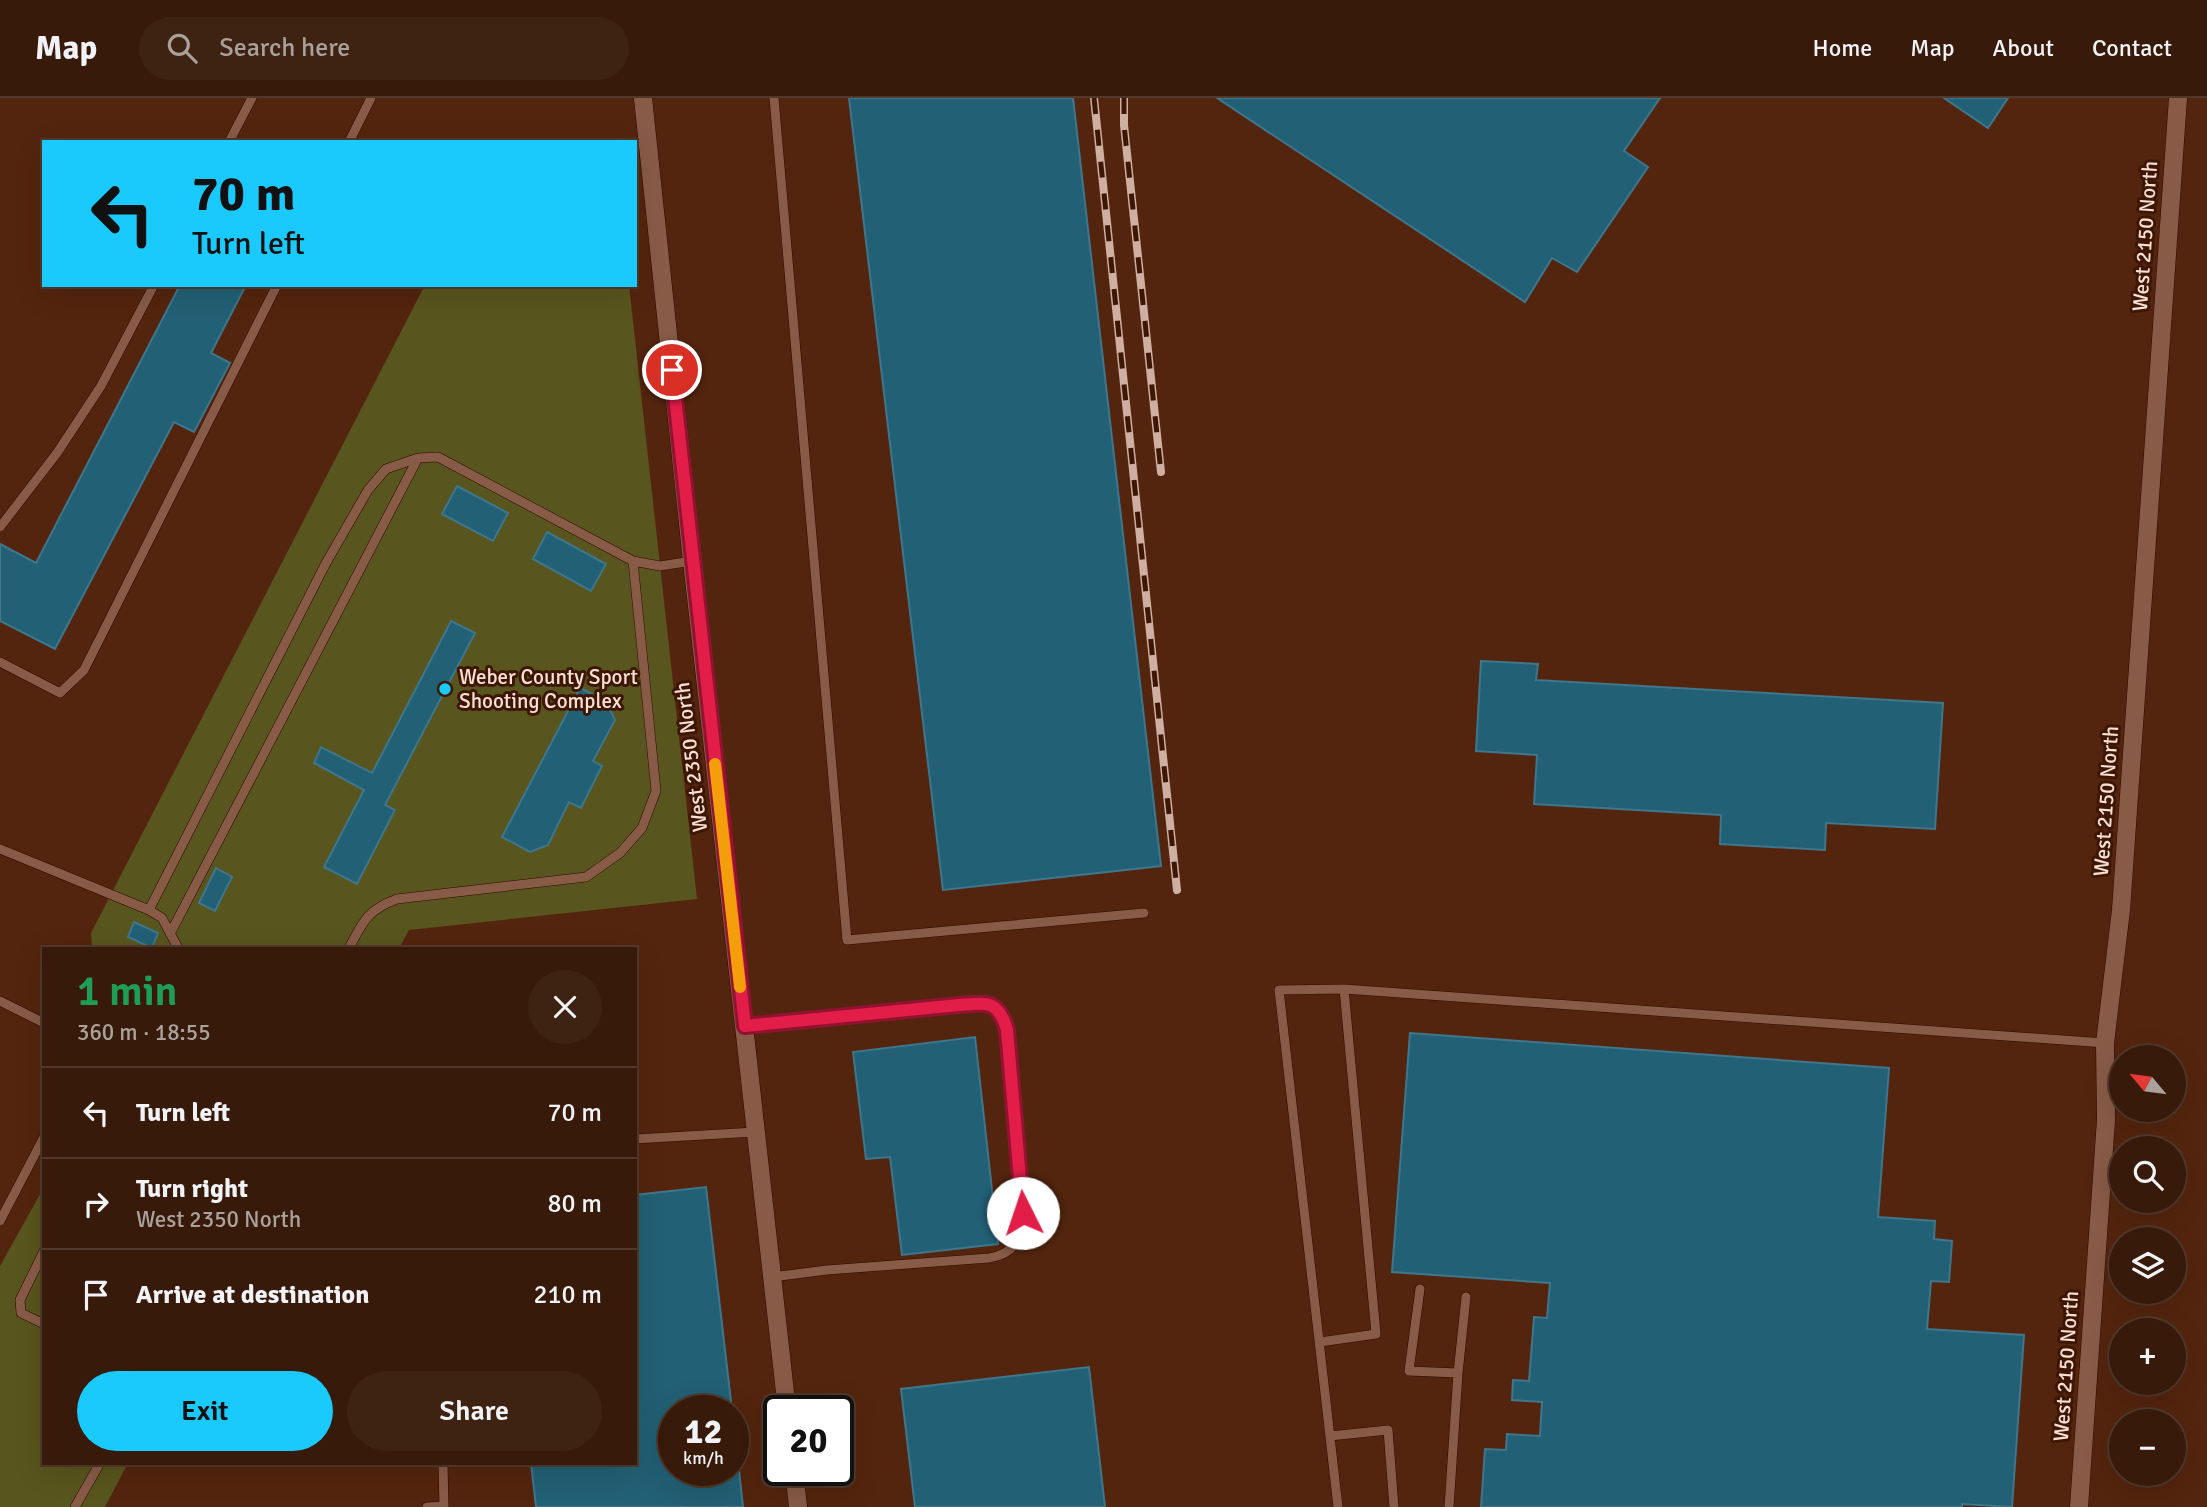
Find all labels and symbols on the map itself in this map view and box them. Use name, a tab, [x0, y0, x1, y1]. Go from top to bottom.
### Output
street label: West 2150 North	[2127, 160, 2163, 312]
pin	[642, 340, 702, 400]
place label: Weber County Sport Shooting Complex	[459, 664, 638, 714]
marker: Weber County Sport Shooting Complex	[437, 681, 453, 697]
street label: West 2350 North	[669, 681, 713, 833]
street label: West 2150 North	[2088, 725, 2124, 877]
north arrow	[2109, 1045, 2186, 1122]
position arrow	[986, 1176, 1060, 1250]
street label: West 2150 North	[2048, 1290, 2084, 1442]
speed limit sign: 20	[763, 1395, 854, 1486]

